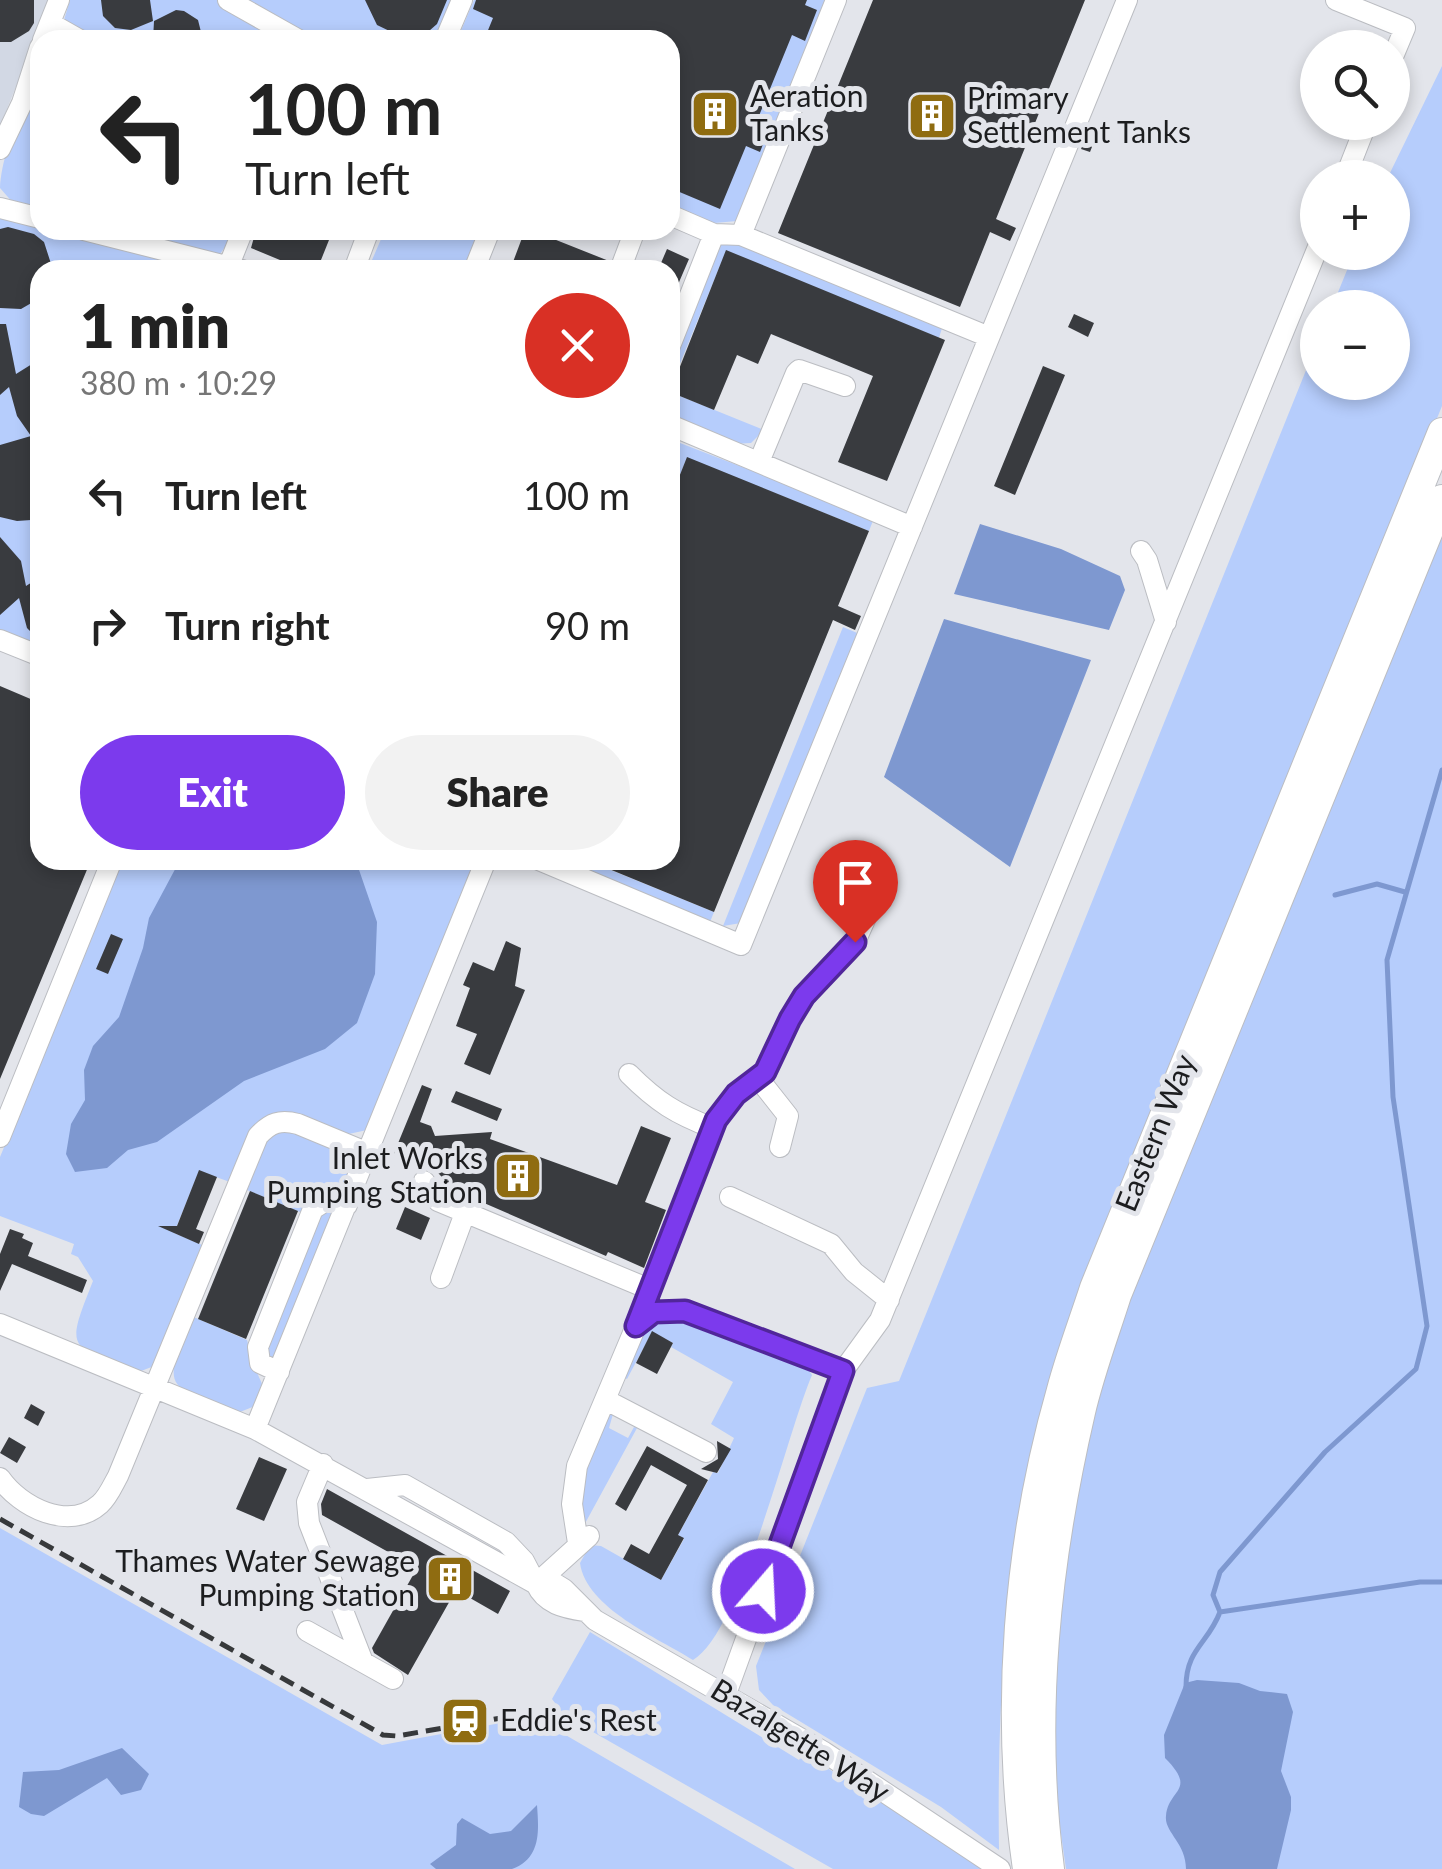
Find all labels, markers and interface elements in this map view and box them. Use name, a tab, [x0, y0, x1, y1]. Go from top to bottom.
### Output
map controls	[1300, 30, 1410, 400]
button: search	[1300, 30, 1410, 140]
text: 100 m	[245, 66, 442, 150]
icon: left	[80, 70, 210, 200]
place label: Aeration Tanks	[750, 77, 863, 147]
place label: Primary Settlement Tanks	[967, 79, 1191, 149]
building icon: Aeration Tanks	[689, 88, 741, 140]
building icon: Primary Settlement Tanks	[906, 90, 958, 142]
text: Turn left	[245, 151, 410, 205]
button: +	[1300, 160, 1410, 270]
text: 1 min	[80, 289, 230, 361]
button: −	[1300, 290, 1410, 400]
button: close	[525, 293, 630, 398]
text: 380 m · 10:29	[80, 363, 277, 402]
icon: left	[80, 468, 135, 523]
text: Turn left	[165, 472, 307, 518]
text: 100 m	[523, 472, 630, 518]
icon: right	[80, 598, 135, 653]
text: Turn right	[165, 602, 330, 648]
text: 90 m	[545, 602, 630, 648]
button: Exit	[80, 735, 345, 850]
button: Share	[365, 735, 630, 850]
pin	[813, 840, 898, 943]
icon: arrive	[828, 855, 883, 910]
street label: Eastern Way	[1106, 1048, 1202, 1216]
place label: Inlet Works Pumping Station	[266, 1139, 483, 1209]
building icon: Inlet Works Pumping Station	[492, 1150, 544, 1202]
position arrow	[711, 1539, 815, 1643]
place label: Thames Water Sewage Pumping Station	[115, 1542, 415, 1612]
building icon: Thames Water Sewage Pumping Station	[424, 1553, 476, 1605]
street label: Bazalgette Way	[705, 1670, 897, 1809]
station icon: Eddie's Rest	[439, 1695, 491, 1747]
place label: Eddie's Rest	[500, 1701, 657, 1737]

